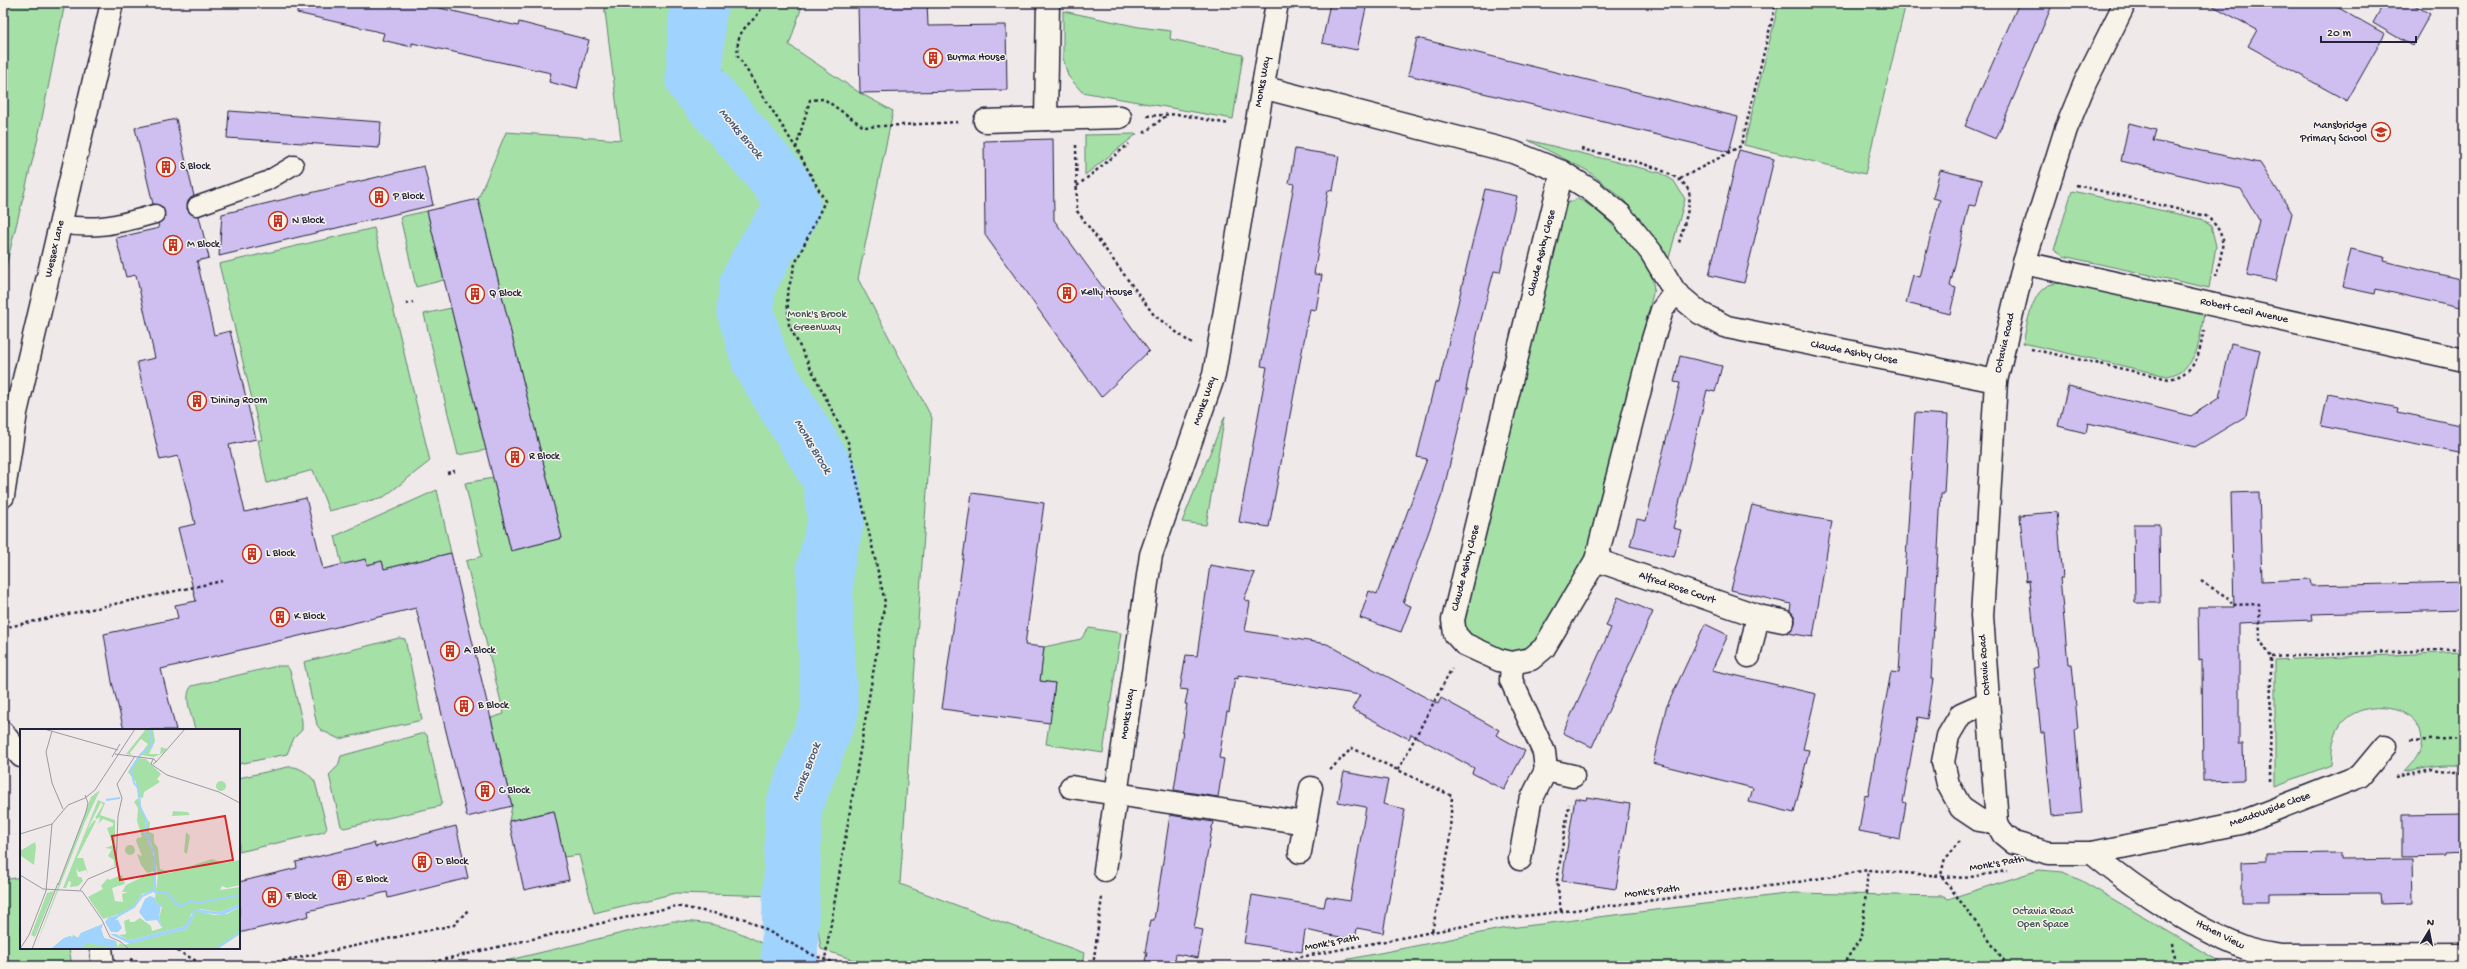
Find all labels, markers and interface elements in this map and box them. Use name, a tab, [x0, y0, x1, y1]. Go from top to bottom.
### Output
scale bar	[2321, 18, 2416, 44]
text: 20 m	[2327, 27, 2352, 41]
building icon: Burma House	[922, 47, 944, 69]
place label: Burma House	[946, 52, 1005, 64]
street label: Monks Way	[1253, 55, 1273, 108]
water label: Monks Brook	[715, 106, 766, 163]
place label: Mansbridge Primary School	[2299, 120, 2368, 145]
school or university icon: Mansbridge Primary School	[2370, 121, 2392, 143]
building icon: S Block	[155, 156, 177, 178]
place label: S Block	[180, 161, 211, 173]
building icon: P Block	[368, 186, 390, 208]
place label: P Block	[392, 191, 425, 203]
street label: Claude Ashby Close	[1525, 208, 1559, 297]
building icon: N Block	[267, 210, 289, 232]
place label: N Block	[292, 215, 325, 227]
street label: Wessex Lane	[43, 219, 67, 279]
building icon: M Block	[162, 234, 184, 256]
place label: M Block	[187, 239, 221, 251]
building icon: Kelly House	[1056, 282, 1078, 304]
building icon: Q Block	[464, 283, 486, 305]
place label: Kelly House	[1081, 287, 1133, 299]
place label: Q Block	[489, 288, 522, 300]
street label: Robert Cecil Avenue	[2199, 296, 2289, 326]
park label: Monk's Brook Greenway	[788, 309, 847, 334]
street label: Octavia Road	[1992, 310, 2018, 374]
street label: Claude Ashby Close	[1809, 339, 1899, 367]
street label: Monks Way	[1191, 374, 1219, 427]
building icon: Dining Room	[186, 390, 208, 412]
place label: Dining Room	[210, 395, 267, 407]
water label: Monks Brook	[790, 417, 835, 478]
building icon: R Block	[504, 446, 526, 468]
place label: R Block	[529, 451, 561, 463]
street label: Claude Ashby Close	[1449, 523, 1483, 612]
building icon: L Block	[241, 543, 263, 565]
place label: L Block	[266, 548, 296, 560]
street label: Alfred Rose Court	[1637, 568, 1718, 607]
building icon: K Block	[269, 606, 291, 628]
place label: K Block	[294, 611, 326, 623]
street label: Octavia Road	[1977, 633, 1993, 696]
building icon: A Block	[439, 640, 461, 662]
place label: A Block	[464, 645, 497, 657]
street label: Monks Way	[1119, 687, 1138, 740]
building icon: B Block	[453, 695, 475, 717]
place label: B Block	[477, 700, 510, 712]
inset map	[20, 729, 240, 949]
water label: Monks Brook	[790, 739, 825, 803]
building icon: C Block	[474, 780, 496, 802]
place label: C Block	[499, 785, 531, 797]
street label: Meadowside Close	[2228, 790, 2312, 830]
building icon: D Block	[411, 851, 433, 873]
street label: Monk's Path	[1969, 853, 2025, 875]
place label: D Block	[435, 856, 469, 868]
building icon: E Block	[331, 869, 353, 891]
place label: E Block	[356, 874, 389, 886]
street label: Monk's Path	[1624, 883, 1680, 901]
building icon: F Block	[261, 886, 283, 908]
place label: F Block	[285, 891, 318, 903]
park label: Octavia Road Open Space	[2013, 906, 2075, 931]
north arrow	[2409, 911, 2449, 951]
text: N	[2426, 917, 2435, 930]
street label: Itchen View	[2194, 918, 2247, 953]
street label: Monk's Path	[1304, 932, 1360, 954]

